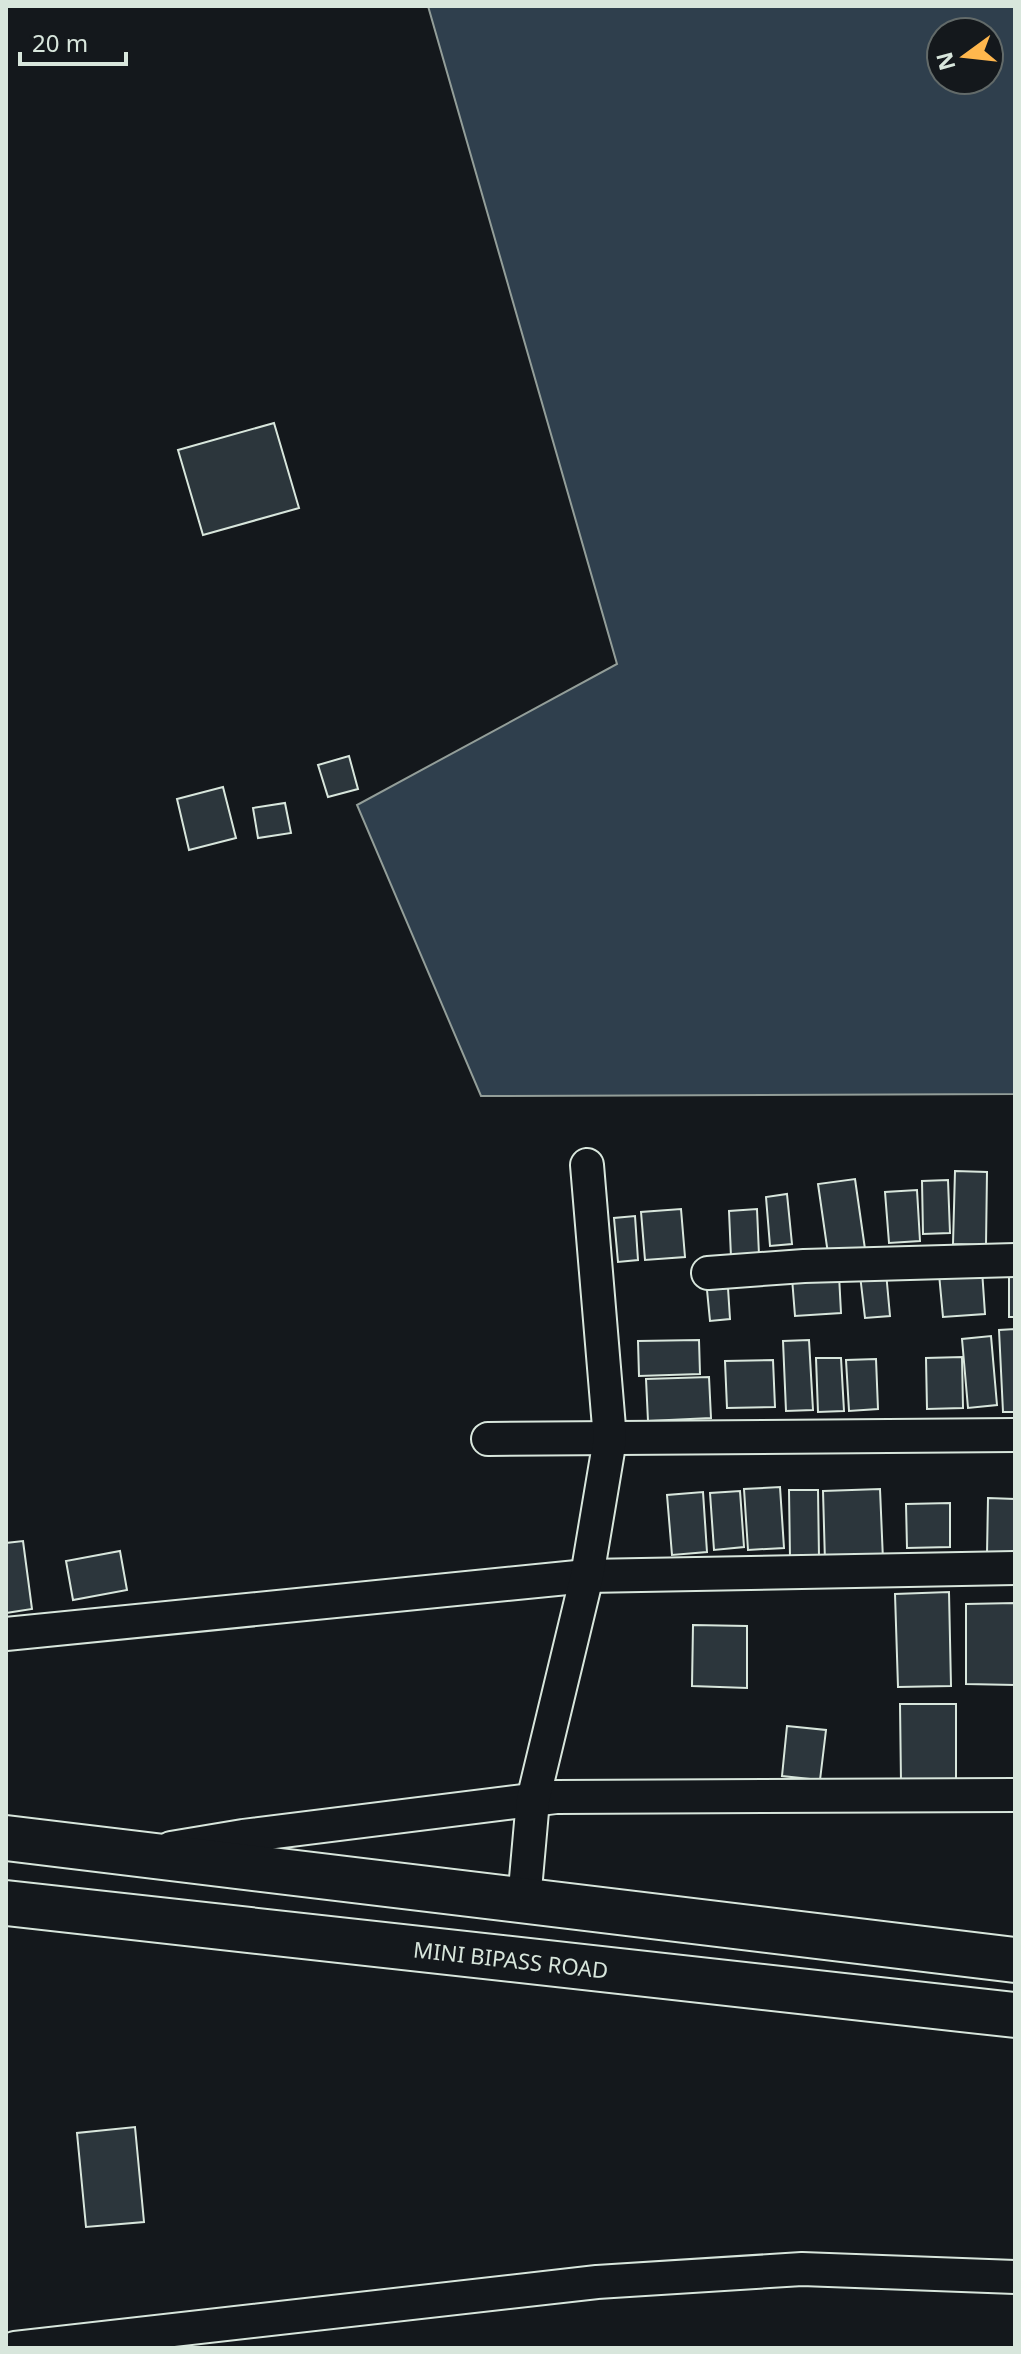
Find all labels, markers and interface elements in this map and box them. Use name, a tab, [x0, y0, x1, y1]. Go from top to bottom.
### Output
scale bar	[20, 16, 126, 66]
north arrow	[925, 16, 1005, 96]
text: 20 m	[32, 26, 88, 59]
text: N	[928, 49, 962, 74]
street label: MINI BIPASS ROAD	[412, 1933, 610, 1985]

